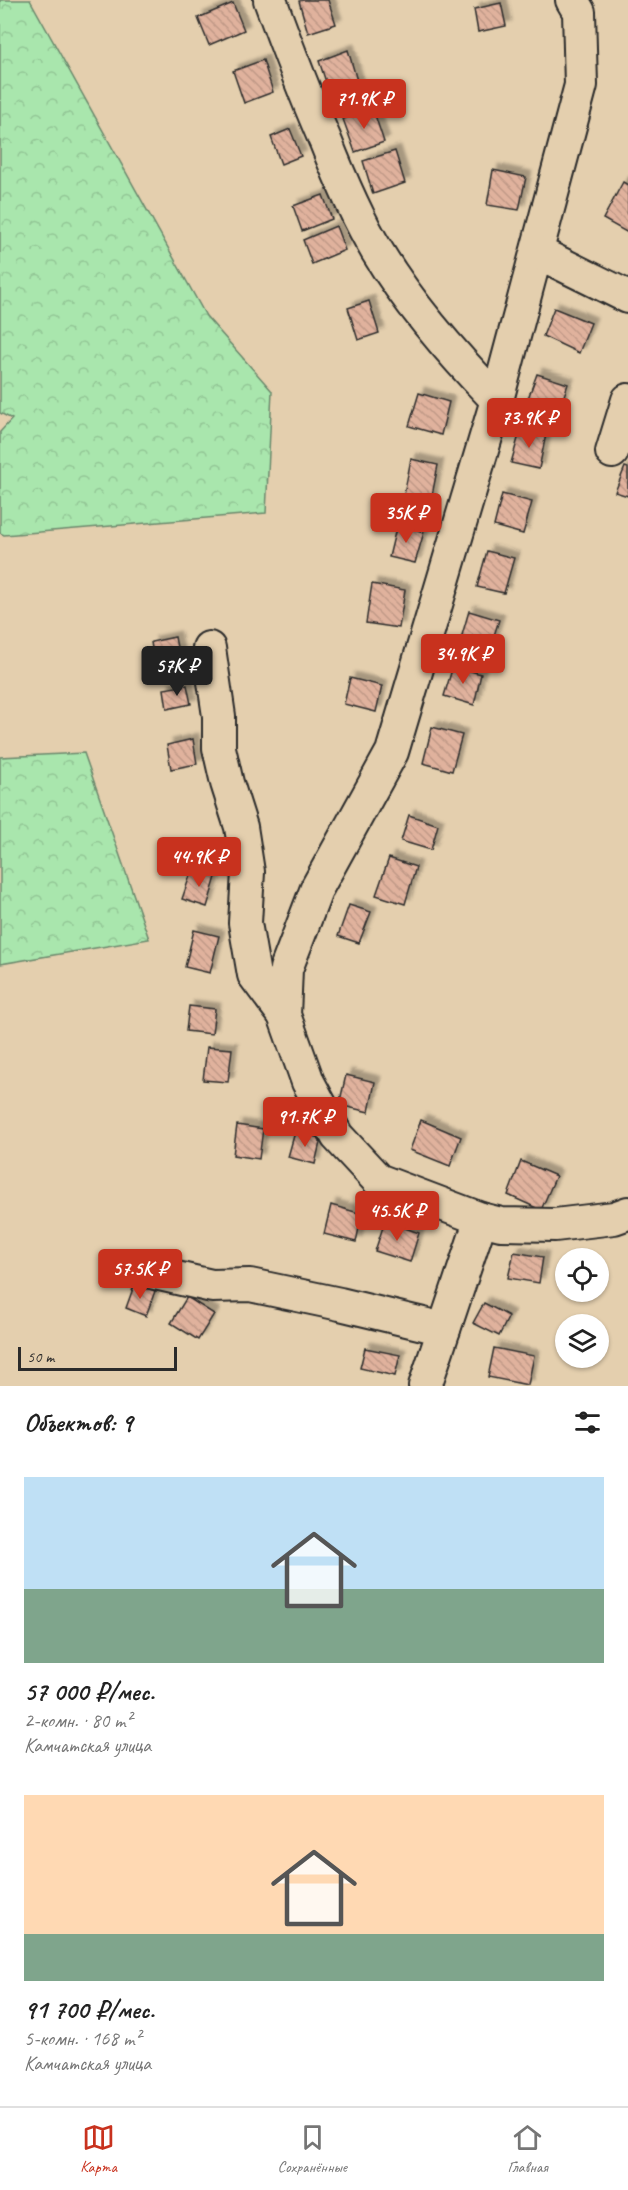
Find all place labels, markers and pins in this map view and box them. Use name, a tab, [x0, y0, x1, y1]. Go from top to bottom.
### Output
pin: 71.9K ₽	[309, 79, 419, 130]
pin: 73.9K ₽	[474, 398, 584, 449]
pin: 35K ₽	[364, 493, 448, 544]
pin: 34.9K ₽	[408, 634, 518, 685]
pin: 57K ₽	[135, 646, 219, 697]
pin: 44.9K ₽	[144, 837, 254, 888]
pin: 91.7K ₽	[250, 1097, 360, 1148]
pin: 45.5K ₽	[342, 1191, 452, 1242]
pin: 57.5K ₽	[85, 1249, 195, 1300]

